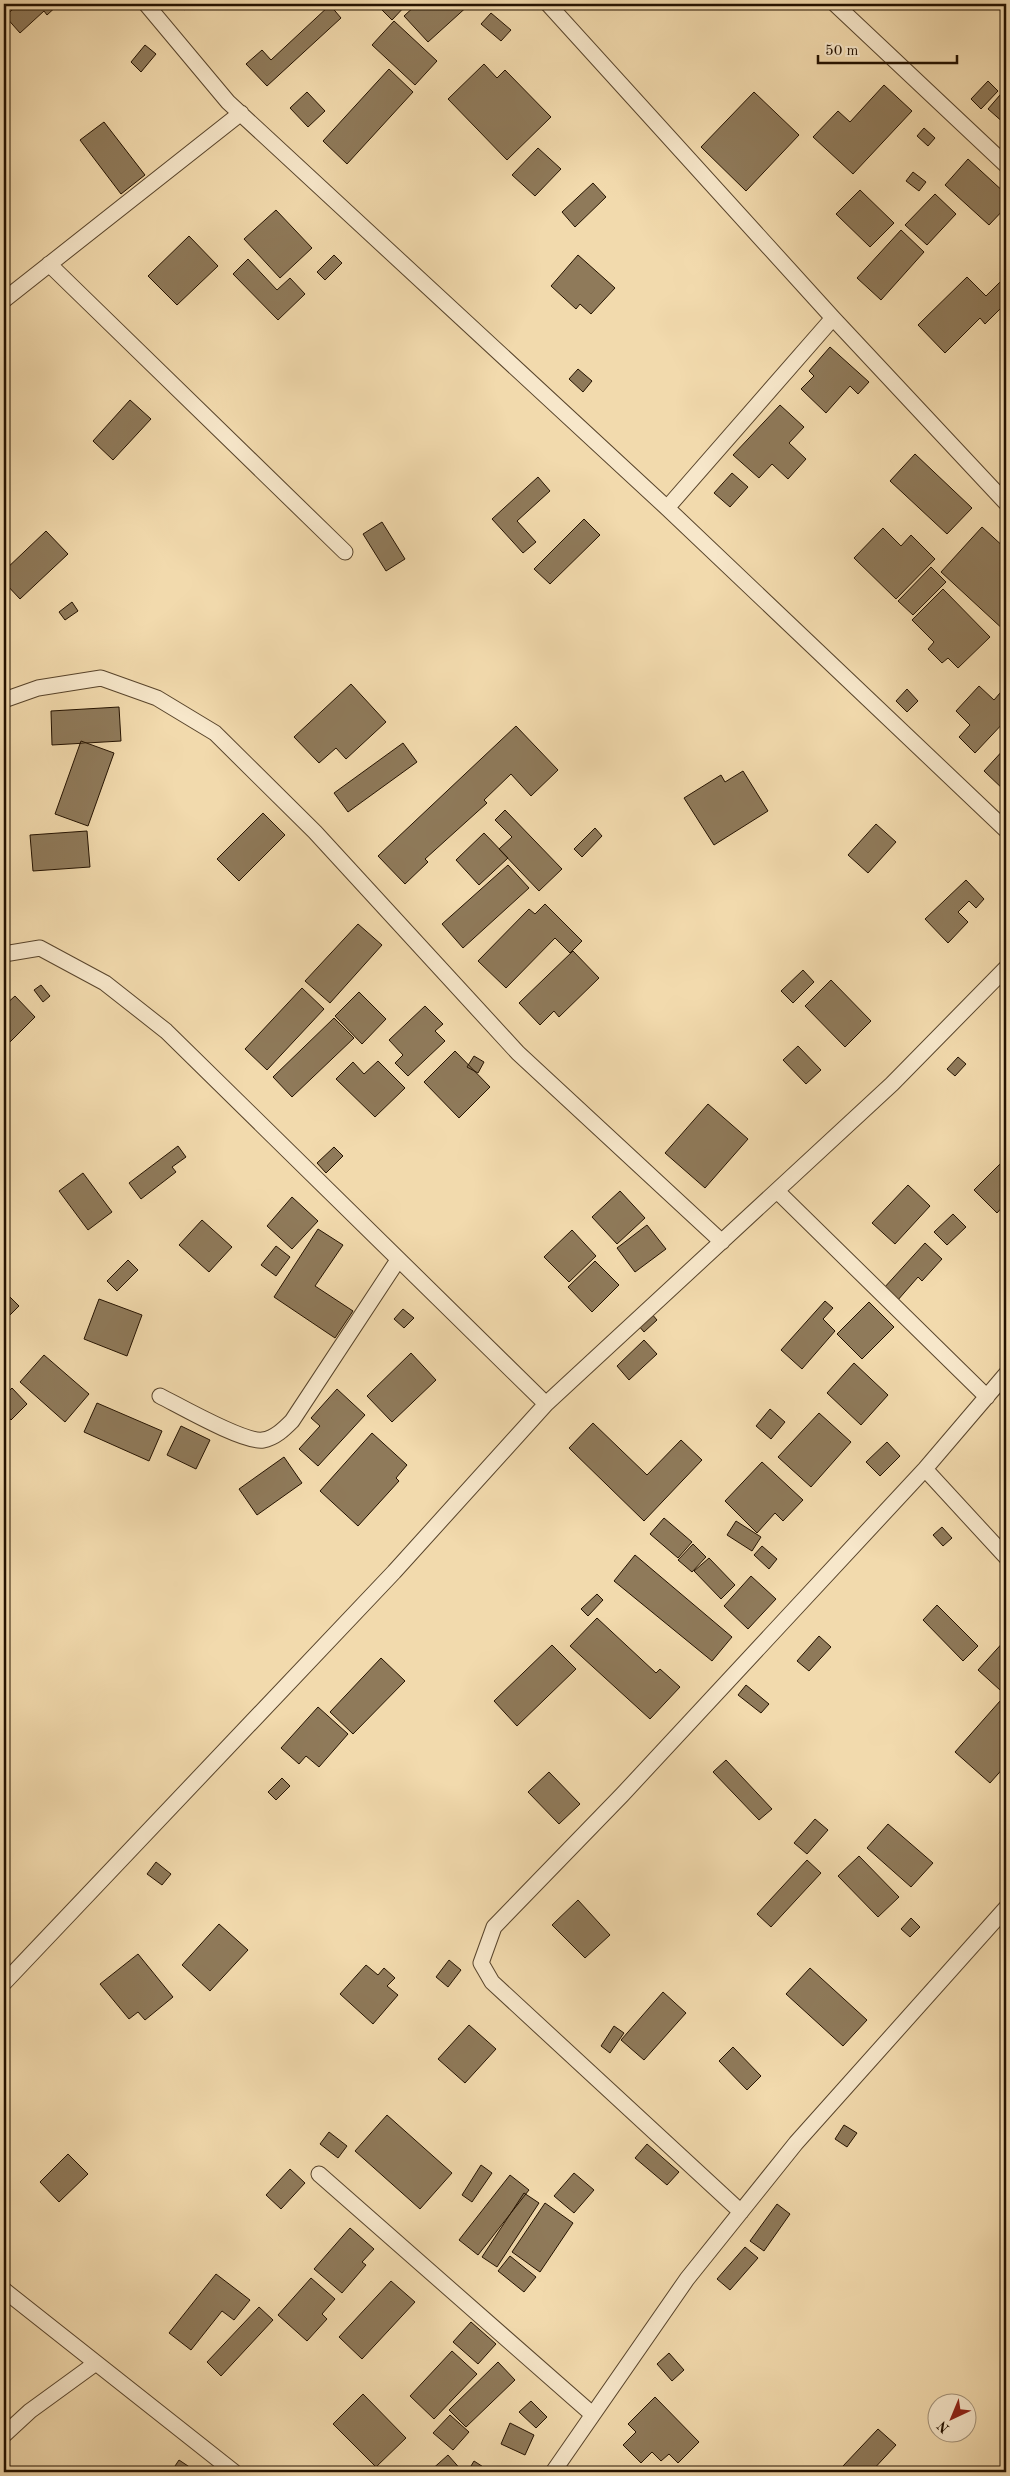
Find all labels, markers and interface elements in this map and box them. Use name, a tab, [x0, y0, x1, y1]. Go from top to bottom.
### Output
scale bar	[818, 32, 956, 64]
text: 50 m	[825, 44, 859, 59]
north arrow	[928, 2394, 978, 2444]
text: N	[935, 2418, 952, 2435]

